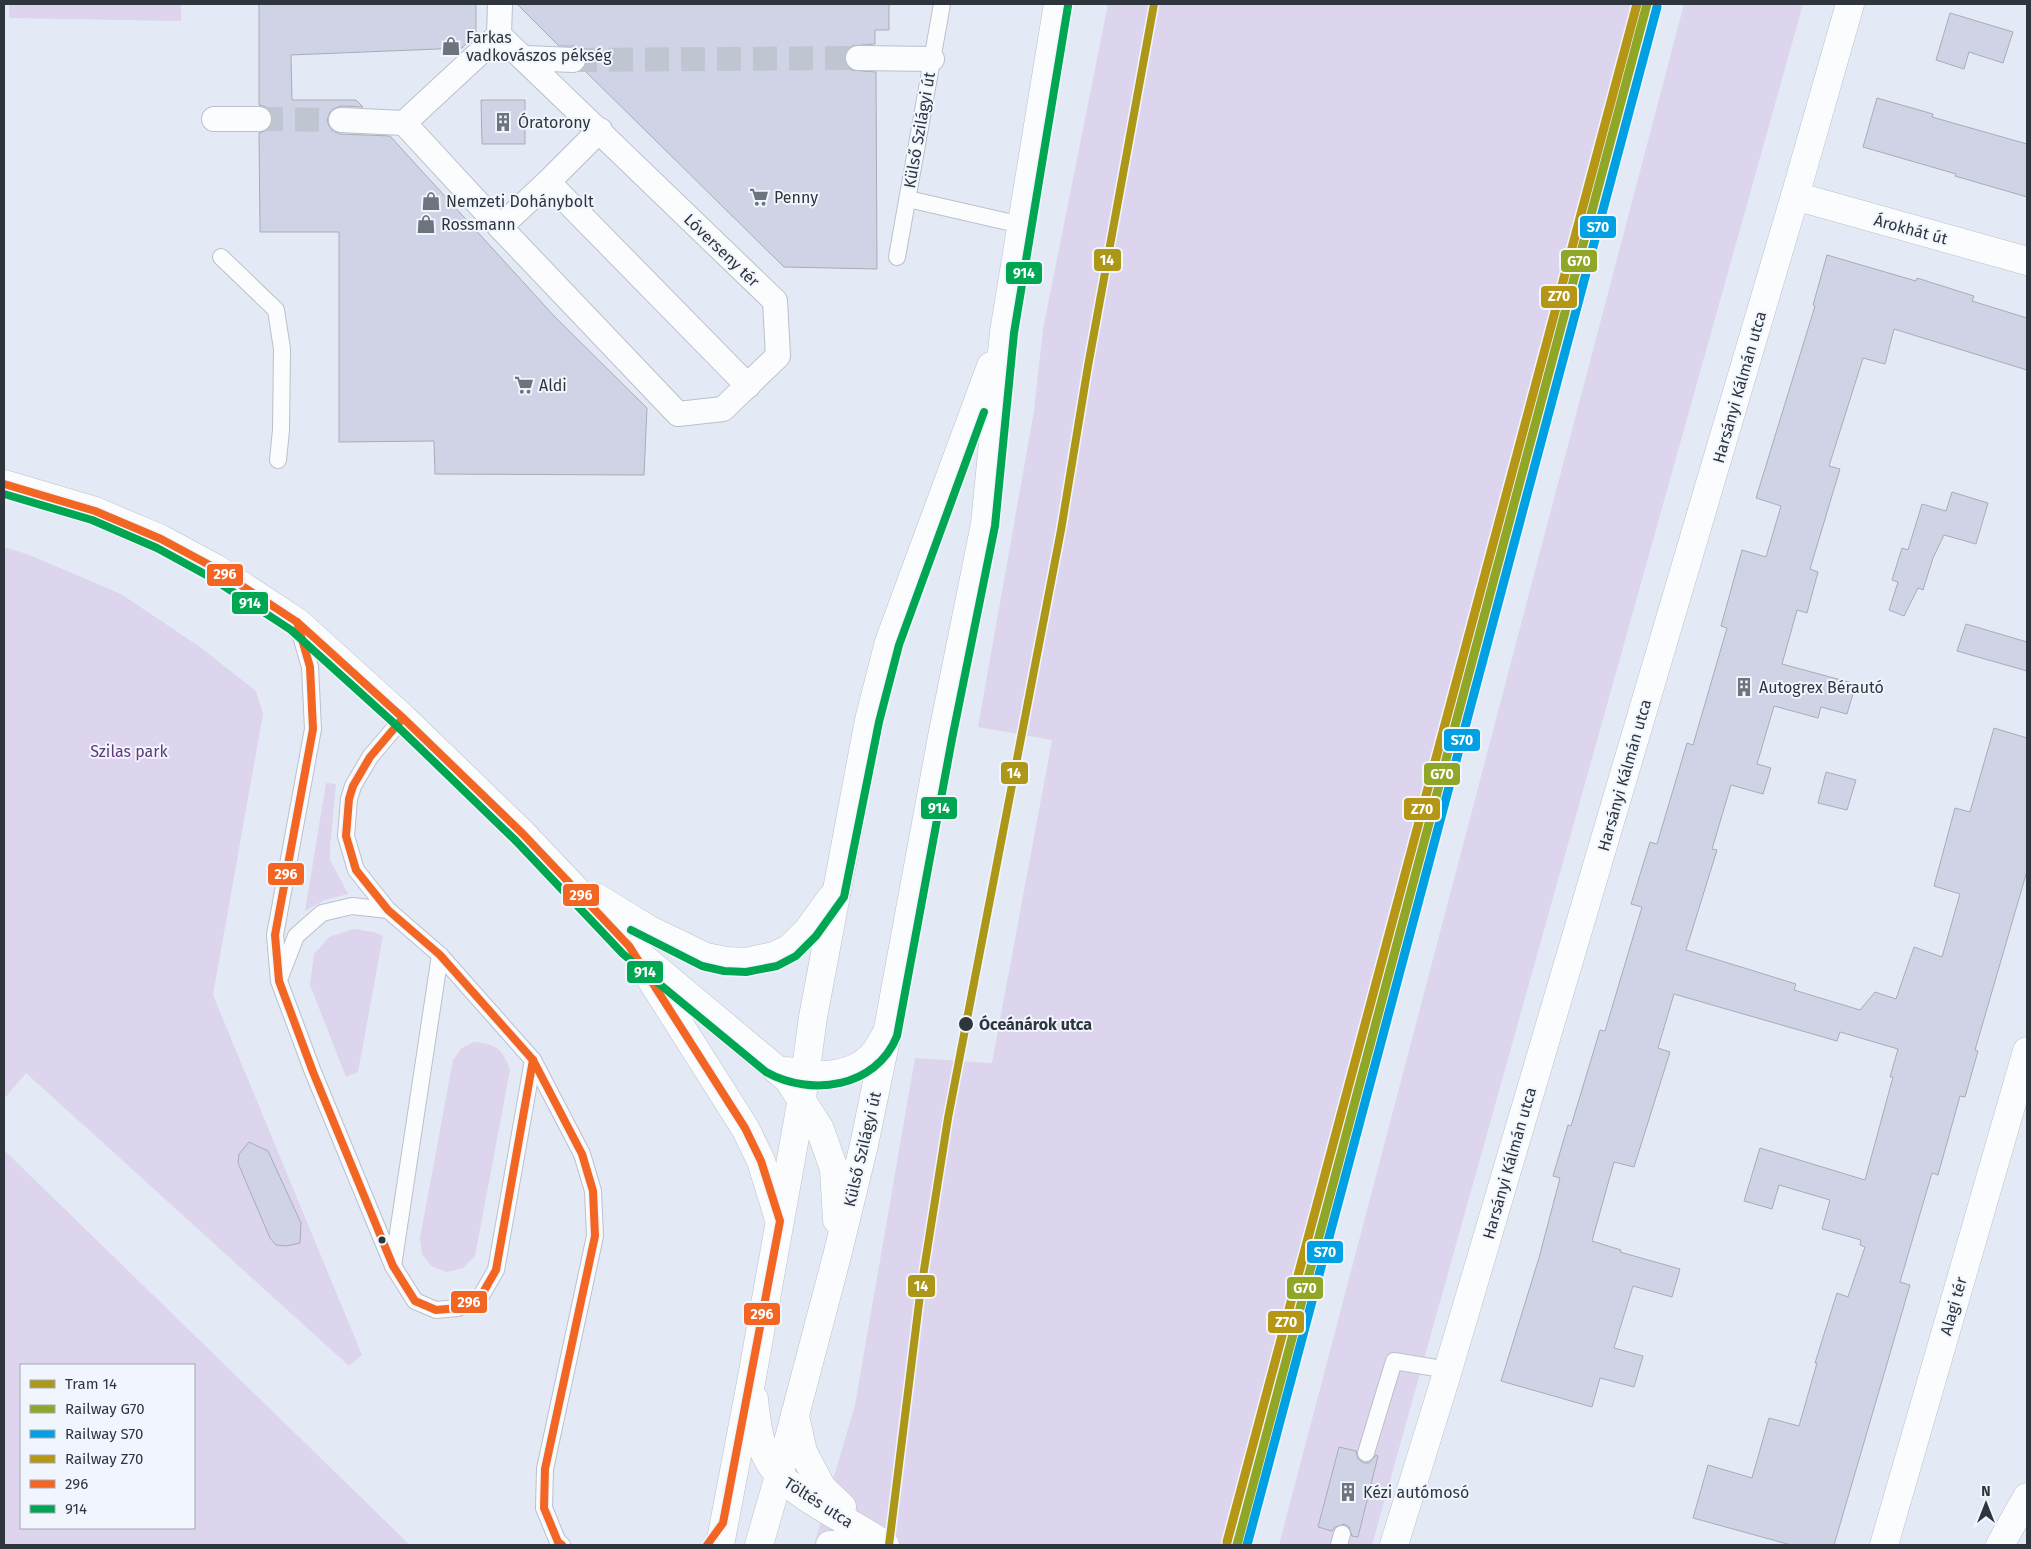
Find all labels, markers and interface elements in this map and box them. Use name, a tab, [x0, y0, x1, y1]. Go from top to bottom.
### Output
place label: Farkas vadkovászos pékség	[466, 28, 612, 65]
shop icon: Farkas vadkovászos pékség	[440, 35, 462, 57]
street label: Külső Szilágyi út	[900, 70, 939, 190]
building icon: Óratorony	[492, 111, 514, 133]
place label: Óratorony	[518, 112, 591, 132]
supermarket icon: Penny	[748, 186, 770, 208]
place label: Penny	[774, 188, 818, 207]
shop icon: Nemzeti Dohánybolt	[420, 190, 442, 212]
place label: Nemzeti Dohánybolt	[446, 192, 594, 211]
street label: Lóverseny tér	[680, 210, 764, 292]
street label: Árokhát út	[1872, 210, 1950, 248]
shop icon: Rossmann	[415, 213, 437, 235]
place label: Rossmann	[441, 215, 516, 234]
line badge: S70	[1579, 215, 1617, 239]
text: S70	[1587, 219, 1609, 236]
line badge: 14	[1093, 248, 1122, 272]
line badge: G70	[1560, 249, 1598, 273]
text: 14	[1100, 252, 1114, 269]
text: G70	[1567, 253, 1591, 270]
line badge: 914	[1005, 261, 1043, 285]
text: 914	[1013, 265, 1035, 282]
line badge: Z70	[1540, 285, 1578, 309]
text: Z70	[1548, 288, 1570, 305]
street label: Harsányi Kálmán utca	[1709, 309, 1770, 465]
supermarket icon: Aldi	[513, 374, 535, 396]
place label: Aldi	[539, 376, 567, 395]
line badge: 296	[206, 563, 244, 587]
text: 296	[214, 566, 237, 583]
line badge: 914	[231, 591, 269, 615]
text: 914	[239, 595, 261, 612]
building icon: Autogrex Bérautó	[1733, 676, 1755, 698]
place label: Autogrex Bérautó	[1759, 678, 1884, 697]
street label: Harsányi Kálmán utca	[1594, 697, 1655, 853]
line badge: S70	[1443, 728, 1481, 752]
text: S70	[1451, 732, 1473, 749]
park label: Szilas park	[90, 742, 168, 761]
line badge: 14	[1000, 761, 1029, 785]
line badge: G70	[1423, 762, 1461, 786]
text: 14	[1007, 765, 1021, 782]
text: G70	[1430, 766, 1454, 783]
line badge: 914	[920, 796, 958, 820]
line badge: Z70	[1403, 797, 1441, 821]
text: 914	[928, 800, 950, 817]
text: Z70	[1411, 801, 1433, 818]
line badge: 296	[267, 862, 305, 886]
text: 296	[275, 866, 298, 883]
line badge: 296	[562, 883, 600, 907]
text: 296	[570, 887, 593, 904]
line badge: 914	[626, 960, 664, 984]
text: 914	[634, 964, 656, 981]
place label: Óceánárok utca	[979, 1014, 1092, 1034]
marker: Óceánárok utca	[957, 1015, 975, 1033]
street label: Harsányi Kálmán utca	[1479, 1085, 1540, 1241]
street label: Külső Szilágyi út	[840, 1089, 885, 1209]
unlabelled marker	[377, 1235, 387, 1245]
line badge: S70	[1306, 1240, 1344, 1264]
text: S70	[1314, 1244, 1336, 1261]
line badge: 14	[907, 1274, 936, 1298]
street label: Alagi tér	[1936, 1274, 1971, 1338]
line badge: G70	[1286, 1276, 1324, 1300]
text: 14	[914, 1278, 928, 1295]
text: G70	[1293, 1280, 1317, 1297]
line badge: 296	[450, 1290, 488, 1314]
text: 296	[458, 1294, 481, 1311]
line badge: 296	[743, 1302, 781, 1326]
text: 296	[751, 1306, 774, 1323]
line badge: Z70	[1267, 1310, 1305, 1334]
text: Z70	[1275, 1314, 1297, 1331]
legend	[20, 1364, 195, 1529]
text: Tram 14	[65, 1375, 117, 1393]
text: Railway G70	[65, 1400, 145, 1418]
text: Railway S70	[65, 1425, 143, 1443]
text: Railway Z70	[65, 1450, 143, 1468]
street label: Töltés utca	[781, 1473, 857, 1532]
text: 296	[65, 1475, 88, 1493]
north arrow	[1961, 1479, 2011, 1529]
building icon: Kézi autómosó	[1337, 1481, 1359, 1503]
place label: Kézi autómosó	[1363, 1483, 1469, 1502]
text: N	[1981, 1483, 1991, 1500]
text: 914	[65, 1500, 87, 1518]

